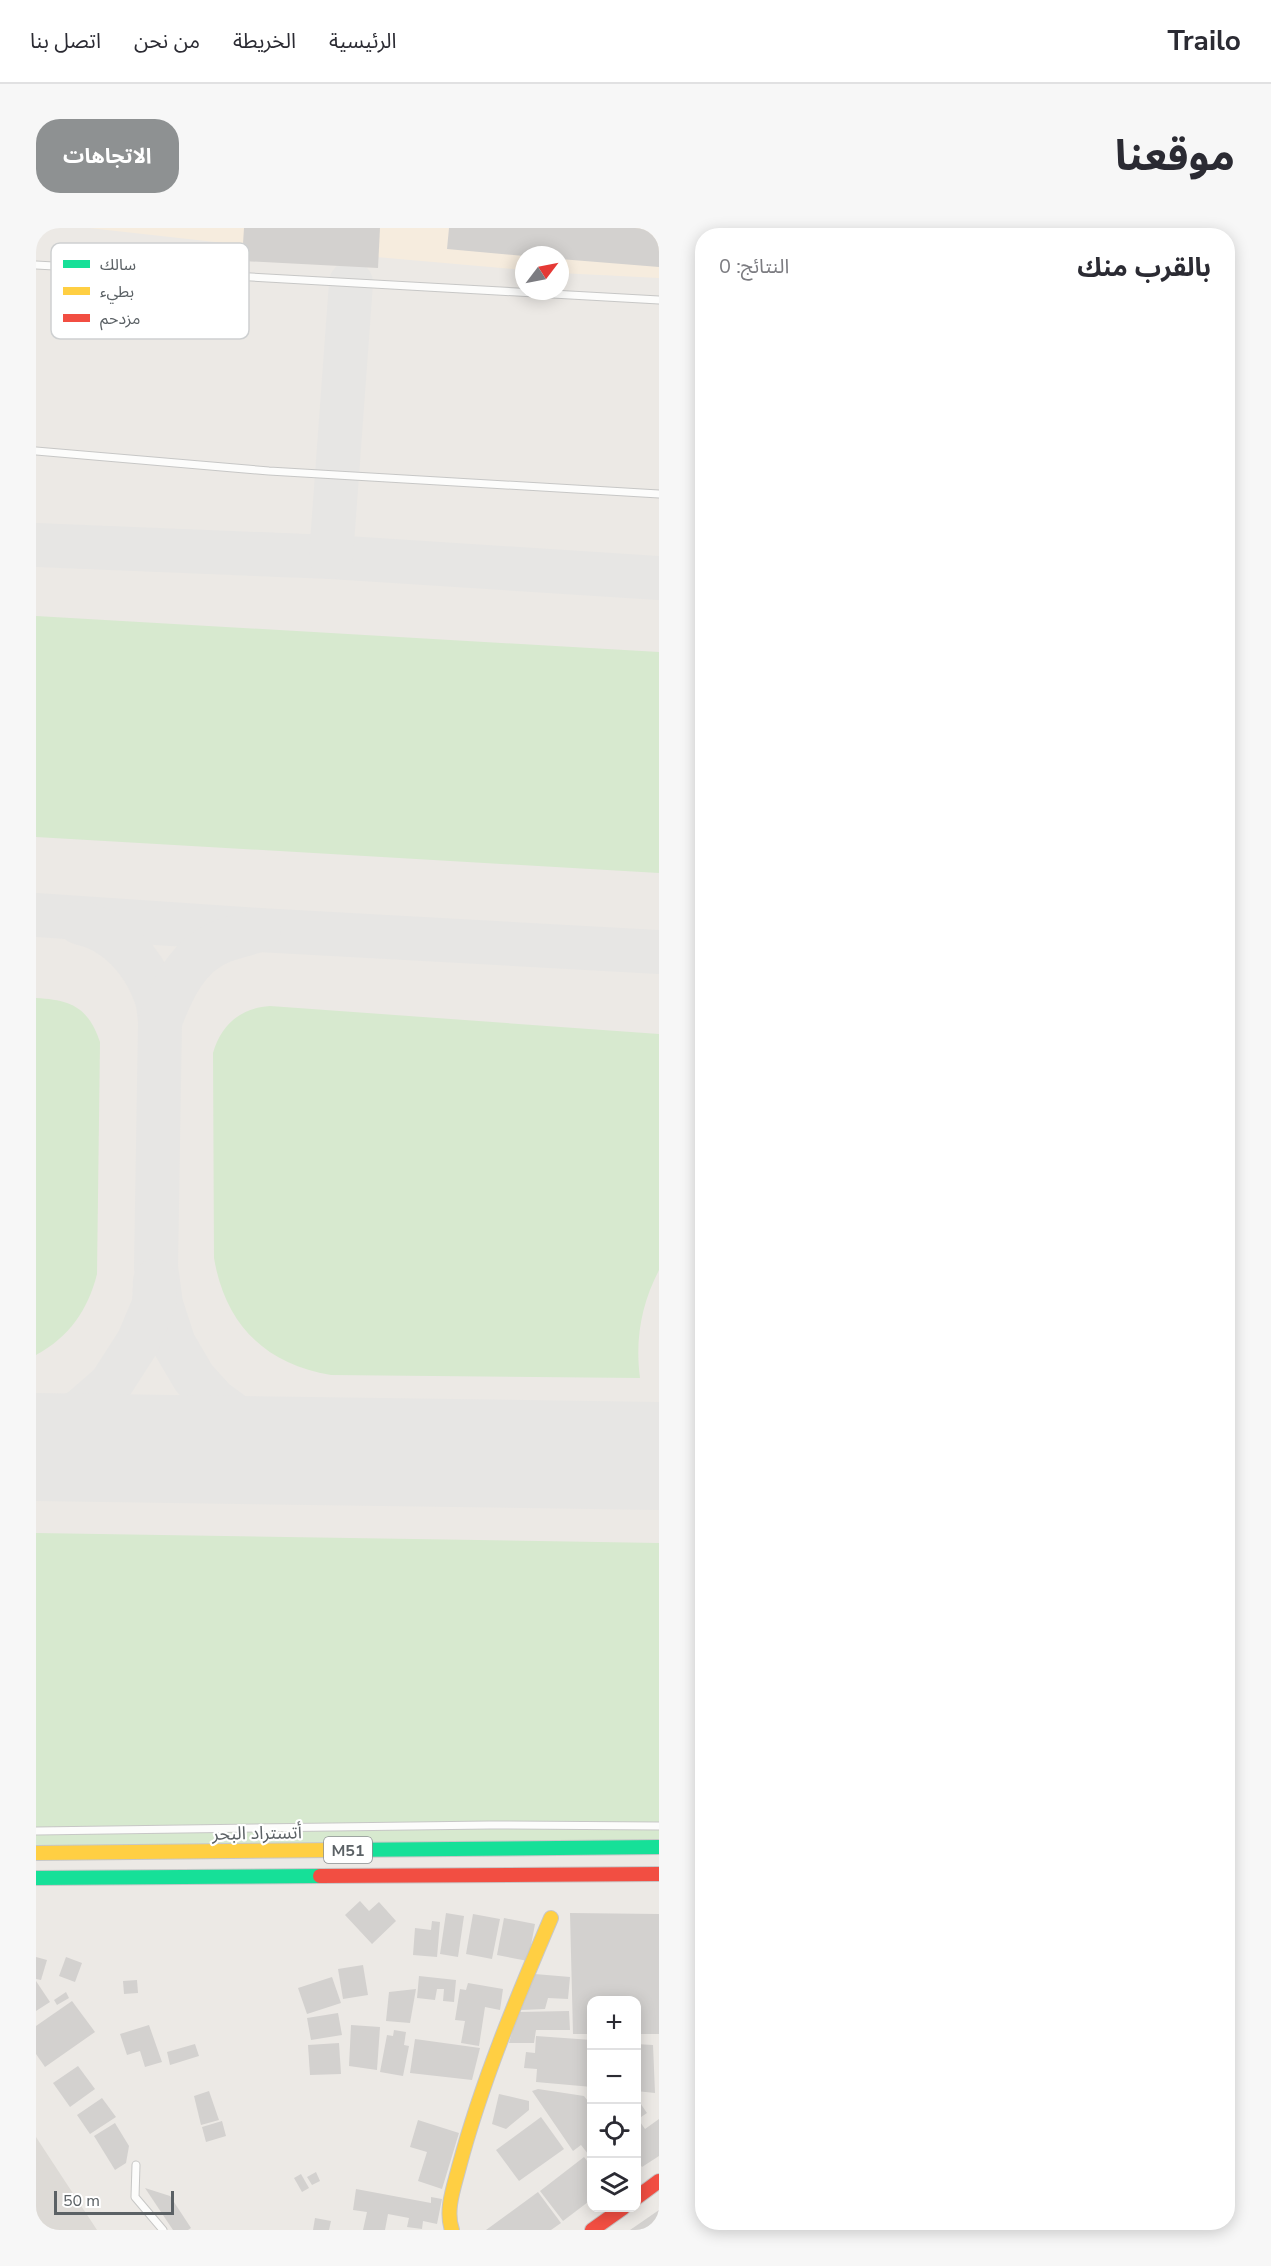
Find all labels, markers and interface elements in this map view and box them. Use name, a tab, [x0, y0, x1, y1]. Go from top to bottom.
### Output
text: Trailo	[1168, 22, 1241, 60]
text: اتصل بنا	[30, 27, 101, 55]
text: من نحن	[134, 27, 200, 55]
text: الخريطة	[233, 27, 296, 55]
text: الرئيسية	[329, 27, 396, 55]
button: الاتجاهات	[36, 119, 179, 193]
text: موقعنا	[1115, 128, 1235, 185]
legend	[51, 243, 249, 339]
north arrow	[515, 246, 569, 300]
text: بالقرب منك	[1077, 250, 1211, 285]
text: النتائج: 0	[719, 253, 789, 280]
text: سالك	[100, 254, 136, 276]
text: بطيء	[100, 281, 134, 304]
text: مزدحم	[100, 308, 140, 331]
street label: أتستراد البحر	[211, 1820, 302, 1846]
road number: M51	[324, 1837, 372, 1863]
map controls	[587, 1996, 641, 2212]
button: +	[587, 1996, 641, 2050]
button: −	[587, 2050, 641, 2104]
button: locate	[587, 2104, 641, 2158]
button: layers	[587, 2158, 641, 2212]
scale bar	[54, 2188, 174, 2216]
text: 50 m	[63, 2190, 100, 2212]

